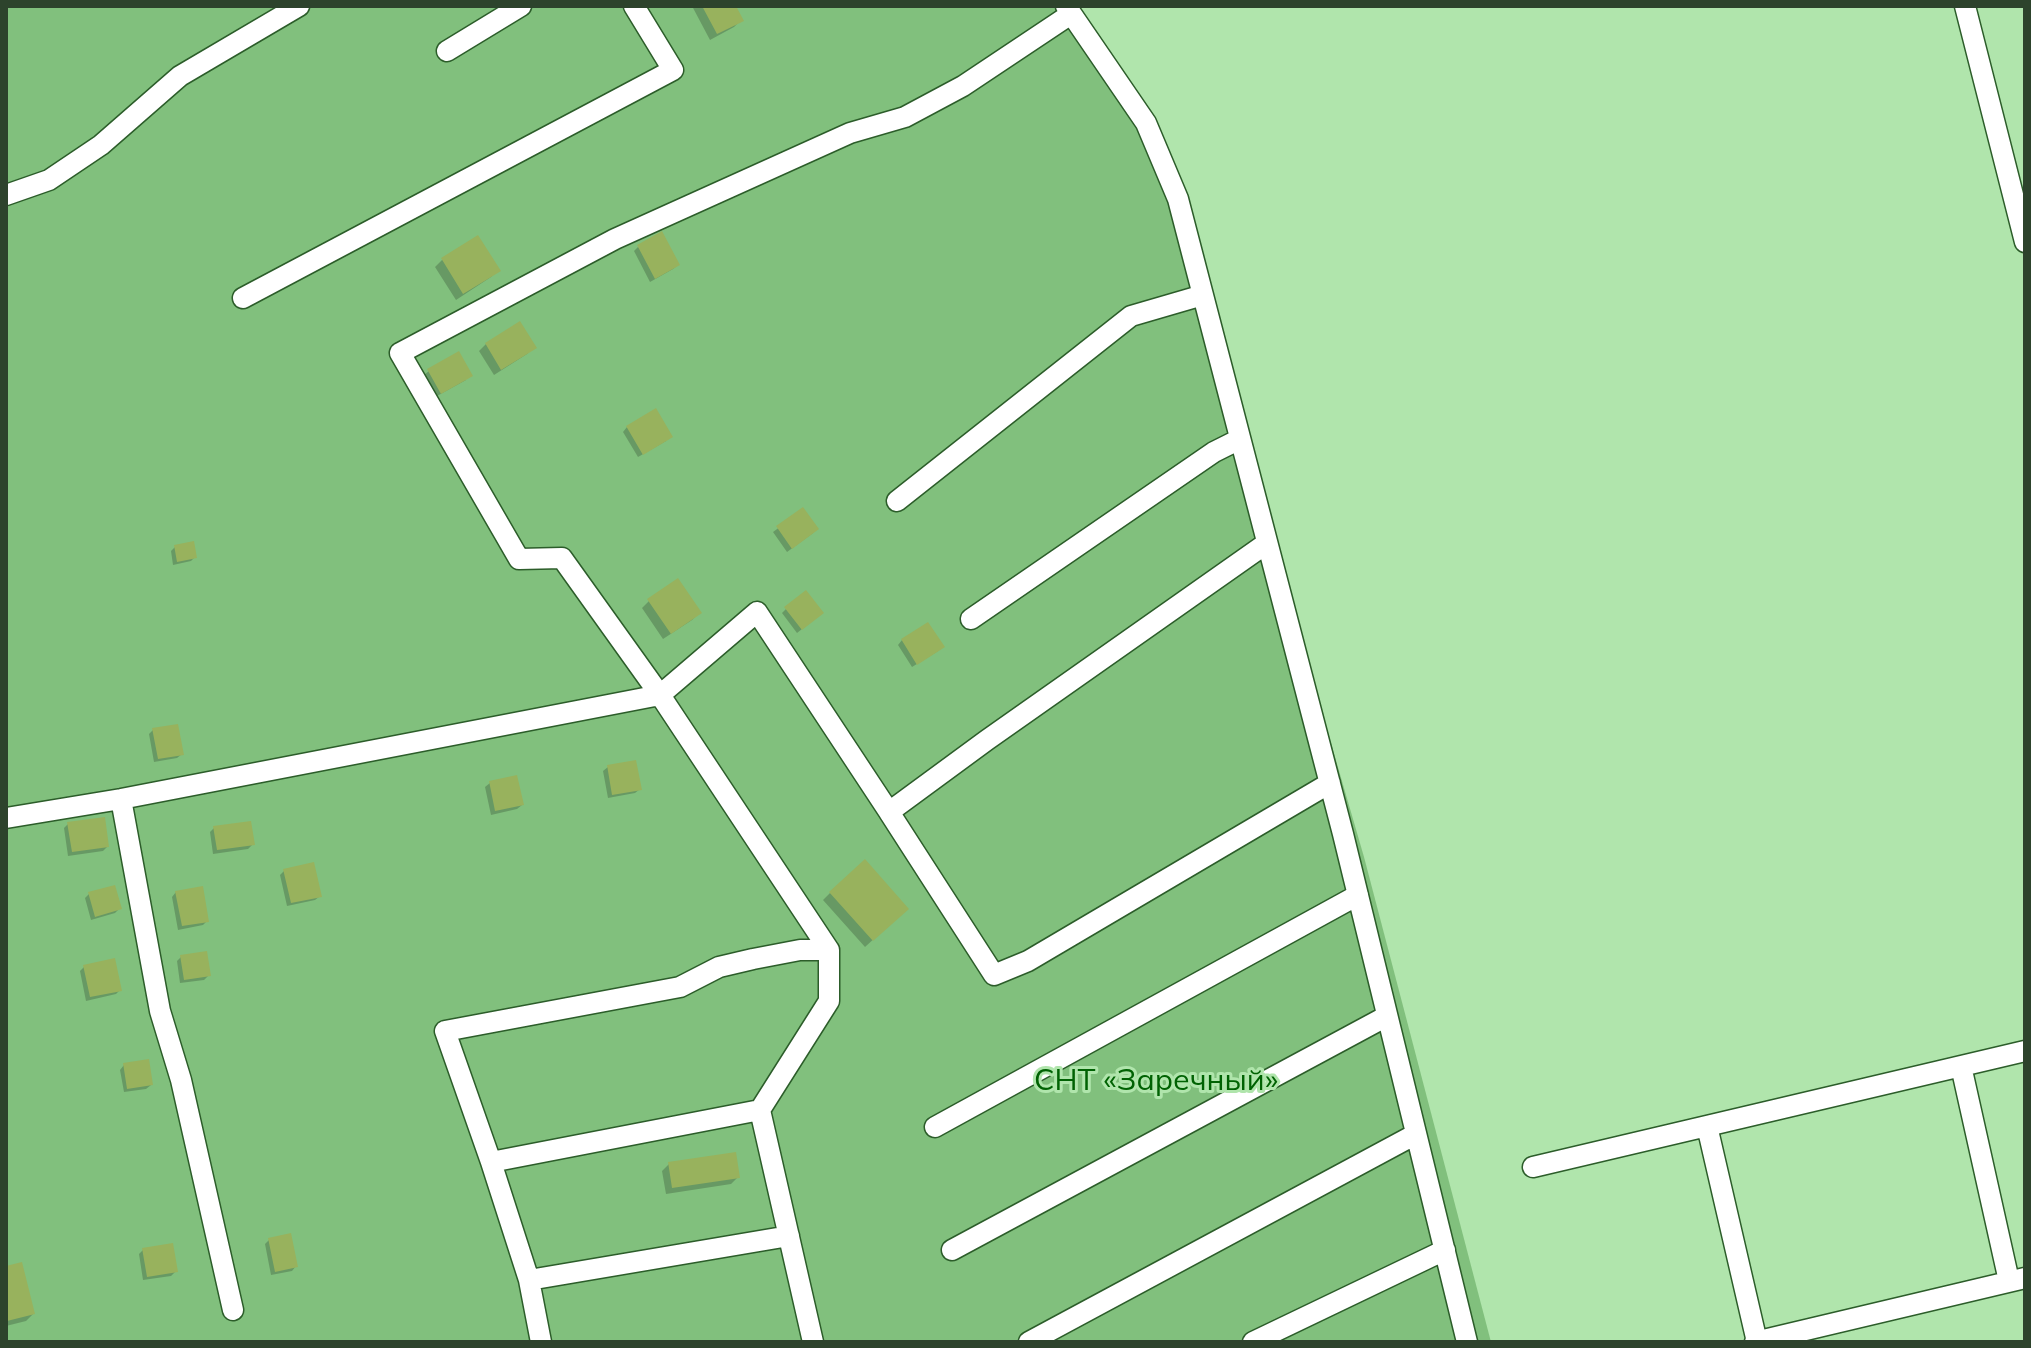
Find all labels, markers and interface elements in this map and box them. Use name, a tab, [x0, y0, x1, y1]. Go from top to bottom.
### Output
park label: СНТ «Заречный»	[1034, 1063, 1278, 1099]

